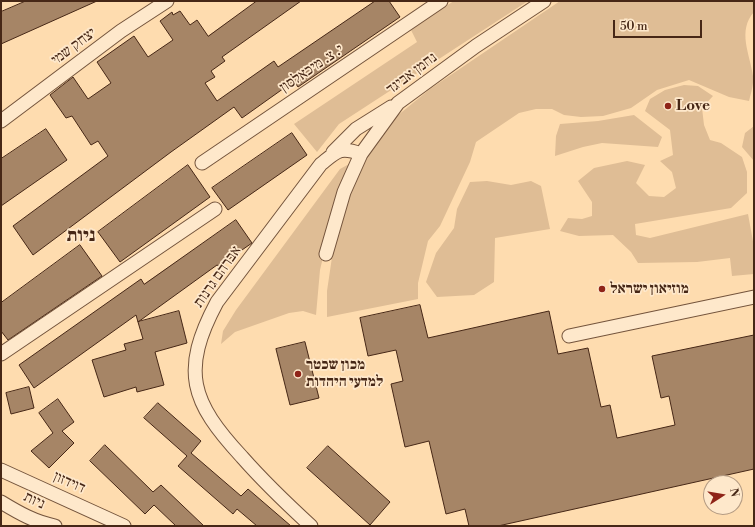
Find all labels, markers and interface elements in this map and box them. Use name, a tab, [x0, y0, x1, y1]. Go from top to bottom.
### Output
scale bar	[615, 12, 704, 38]
text: 50 m	[620, 19, 648, 34]
street label: יצחק שמי	[48, 24, 100, 70]
street label: י. צ. מיכאלסון	[277, 41, 347, 97]
street label: נחמן אביגד	[383, 49, 441, 99]
place label: Love	[676, 97, 710, 115]
marker: Love	[663, 101, 673, 111]
district label: ניות	[67, 225, 95, 247]
street label: אברהם גרנות	[190, 243, 246, 311]
place label: מוזיאון ישראל	[610, 280, 689, 298]
marker: מוזיאון ישראל	[597, 284, 607, 294]
place label: מכון שכטר למדעי היהדות	[306, 356, 383, 391]
marker: מכון שכטר למדעי היהדות	[293, 369, 303, 379]
street label: דוידזון	[50, 468, 88, 498]
north arrow	[703, 475, 743, 515]
text: N	[726, 487, 742, 498]
street label: ניות	[20, 488, 48, 514]

